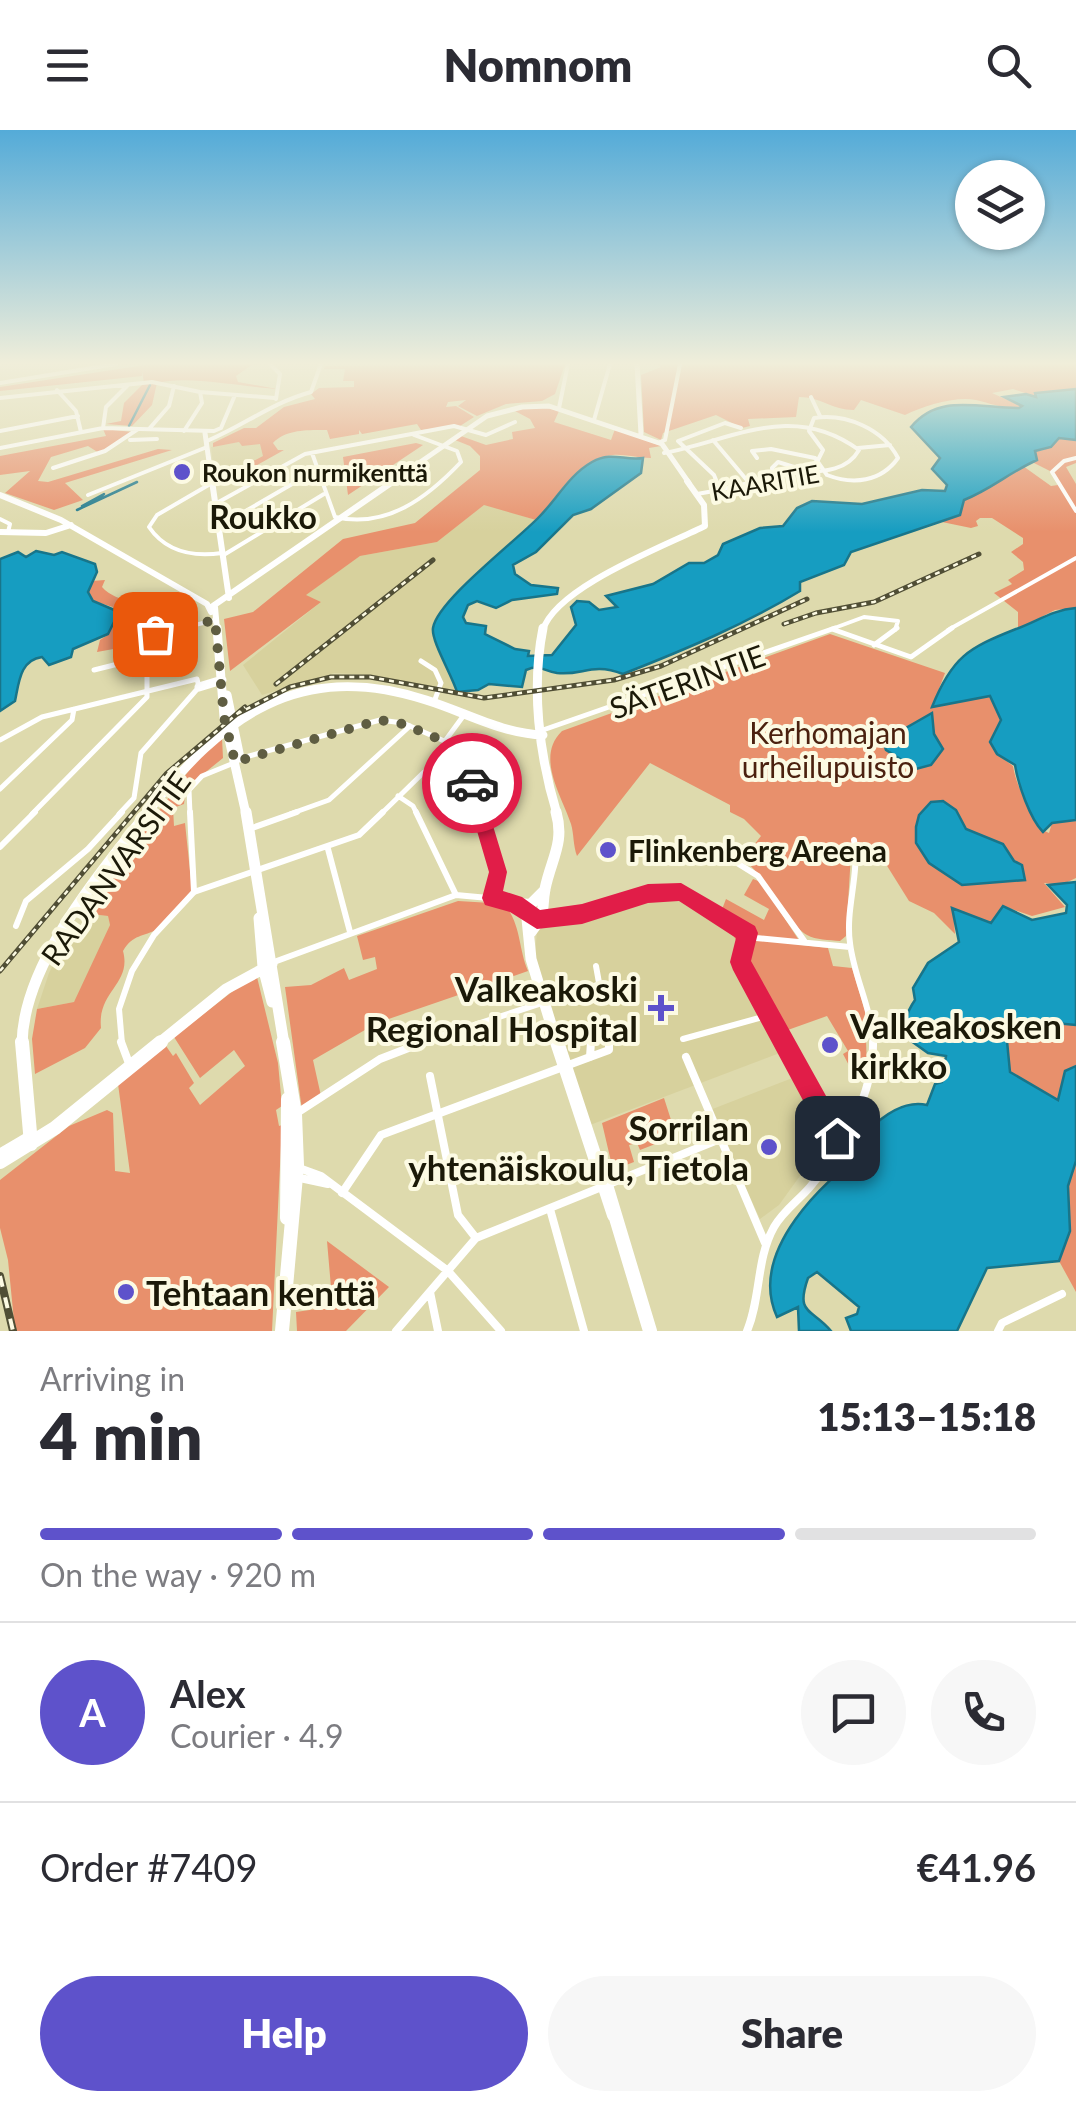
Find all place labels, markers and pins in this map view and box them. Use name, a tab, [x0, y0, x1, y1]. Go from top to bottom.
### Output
place label: Roukon nurmikenttä	[202, 457, 428, 487]
marker: Roukon nurmikenttä	[171, 461, 193, 483]
pin	[113, 592, 198, 677]
place label: Flinkenberg Areena	[628, 832, 887, 868]
marker: Flinkenberg Areena	[597, 839, 619, 861]
place label: Valkeakoski Regional Hospital	[366, 967, 638, 1049]
marker: Valkeakoski Regional Hospital	[648, 995, 674, 1021]
place label: Valkeakosken kirkko	[849, 1004, 1062, 1086]
marker: Valkeakosken kirkko	[819, 1034, 841, 1056]
pin	[795, 1096, 880, 1181]
place label: Sorrilan yhtenäiskoulu, Tietola	[408, 1106, 749, 1188]
marker: Sorrilan yhtenäiskoulu, Tietola	[758, 1136, 780, 1158]
place label: Tehtaan kenttä	[146, 1271, 376, 1313]
marker: Tehtaan kenttä	[115, 1281, 137, 1303]

